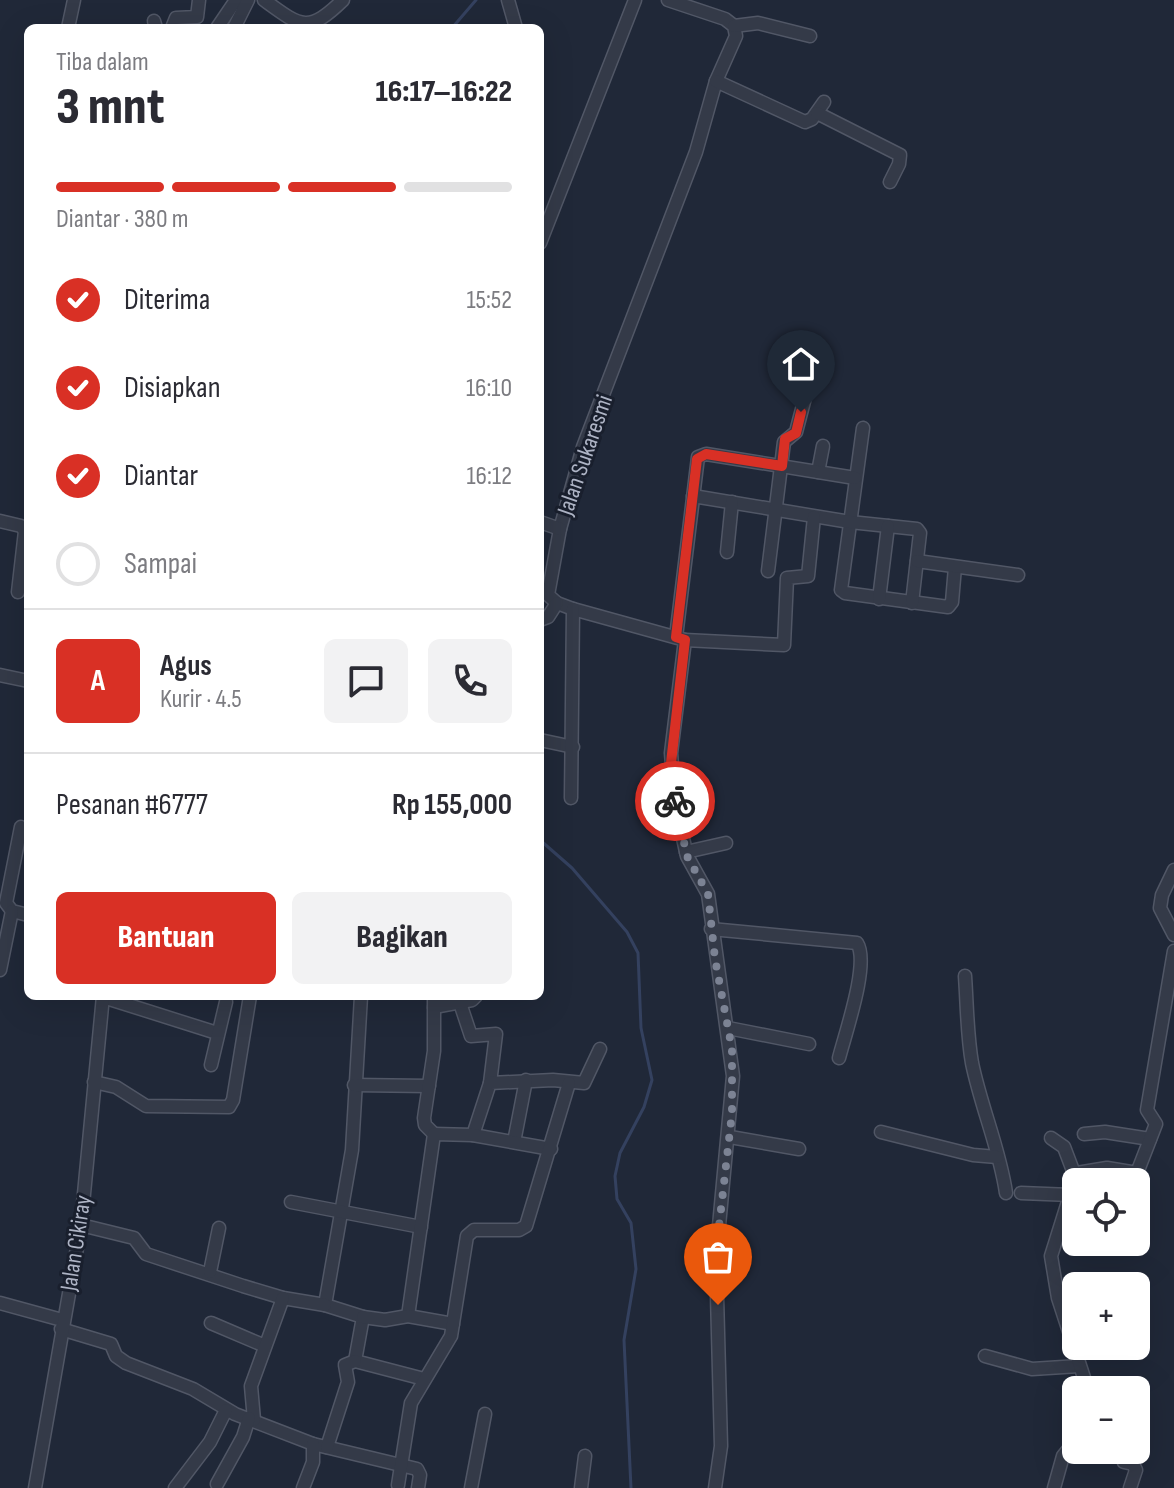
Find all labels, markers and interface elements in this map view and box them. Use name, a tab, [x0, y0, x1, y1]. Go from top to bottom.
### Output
text: Tiba dalam	[56, 47, 149, 78]
text: 16:17–16:22	[375, 74, 512, 110]
text: 3 mnt	[56, 76, 164, 139]
text: Diantar · 380 m	[56, 204, 188, 235]
icon: check	[56, 278, 100, 322]
text: Diterima	[124, 282, 210, 318]
text: 15:52	[466, 285, 512, 316]
pin	[767, 330, 835, 412]
icon: home	[779, 342, 823, 386]
icon: check	[56, 366, 100, 410]
text: Disiapkan	[124, 370, 221, 406]
text: 16:10	[466, 373, 512, 404]
street label: Jalan Sukaresmi	[551, 391, 619, 520]
icon: check	[56, 454, 100, 498]
text: Diantar	[124, 458, 198, 494]
text: 16:12	[466, 461, 512, 492]
text: Sampai	[124, 546, 197, 582]
button: chat	[324, 639, 408, 723]
button: phone	[428, 639, 512, 723]
text: Agus	[160, 648, 212, 684]
text: A	[91, 663, 105, 699]
text: Kurir · 4.5	[160, 684, 242, 715]
courier	[635, 761, 715, 841]
icon: bike	[653, 779, 697, 823]
text: Pesanan #6777	[56, 787, 208, 823]
text: Rp 155,000	[392, 787, 512, 823]
button: Bantuan	[56, 892, 276, 984]
button: Bagikan	[292, 892, 512, 984]
map controls	[1062, 1168, 1150, 1464]
button: locate	[1062, 1168, 1150, 1256]
street label: Jalan Cikiray	[54, 1193, 98, 1294]
pin	[684, 1223, 752, 1305]
icon: bag	[696, 1235, 740, 1279]
button: +	[1062, 1272, 1150, 1360]
button: −	[1062, 1376, 1150, 1464]

